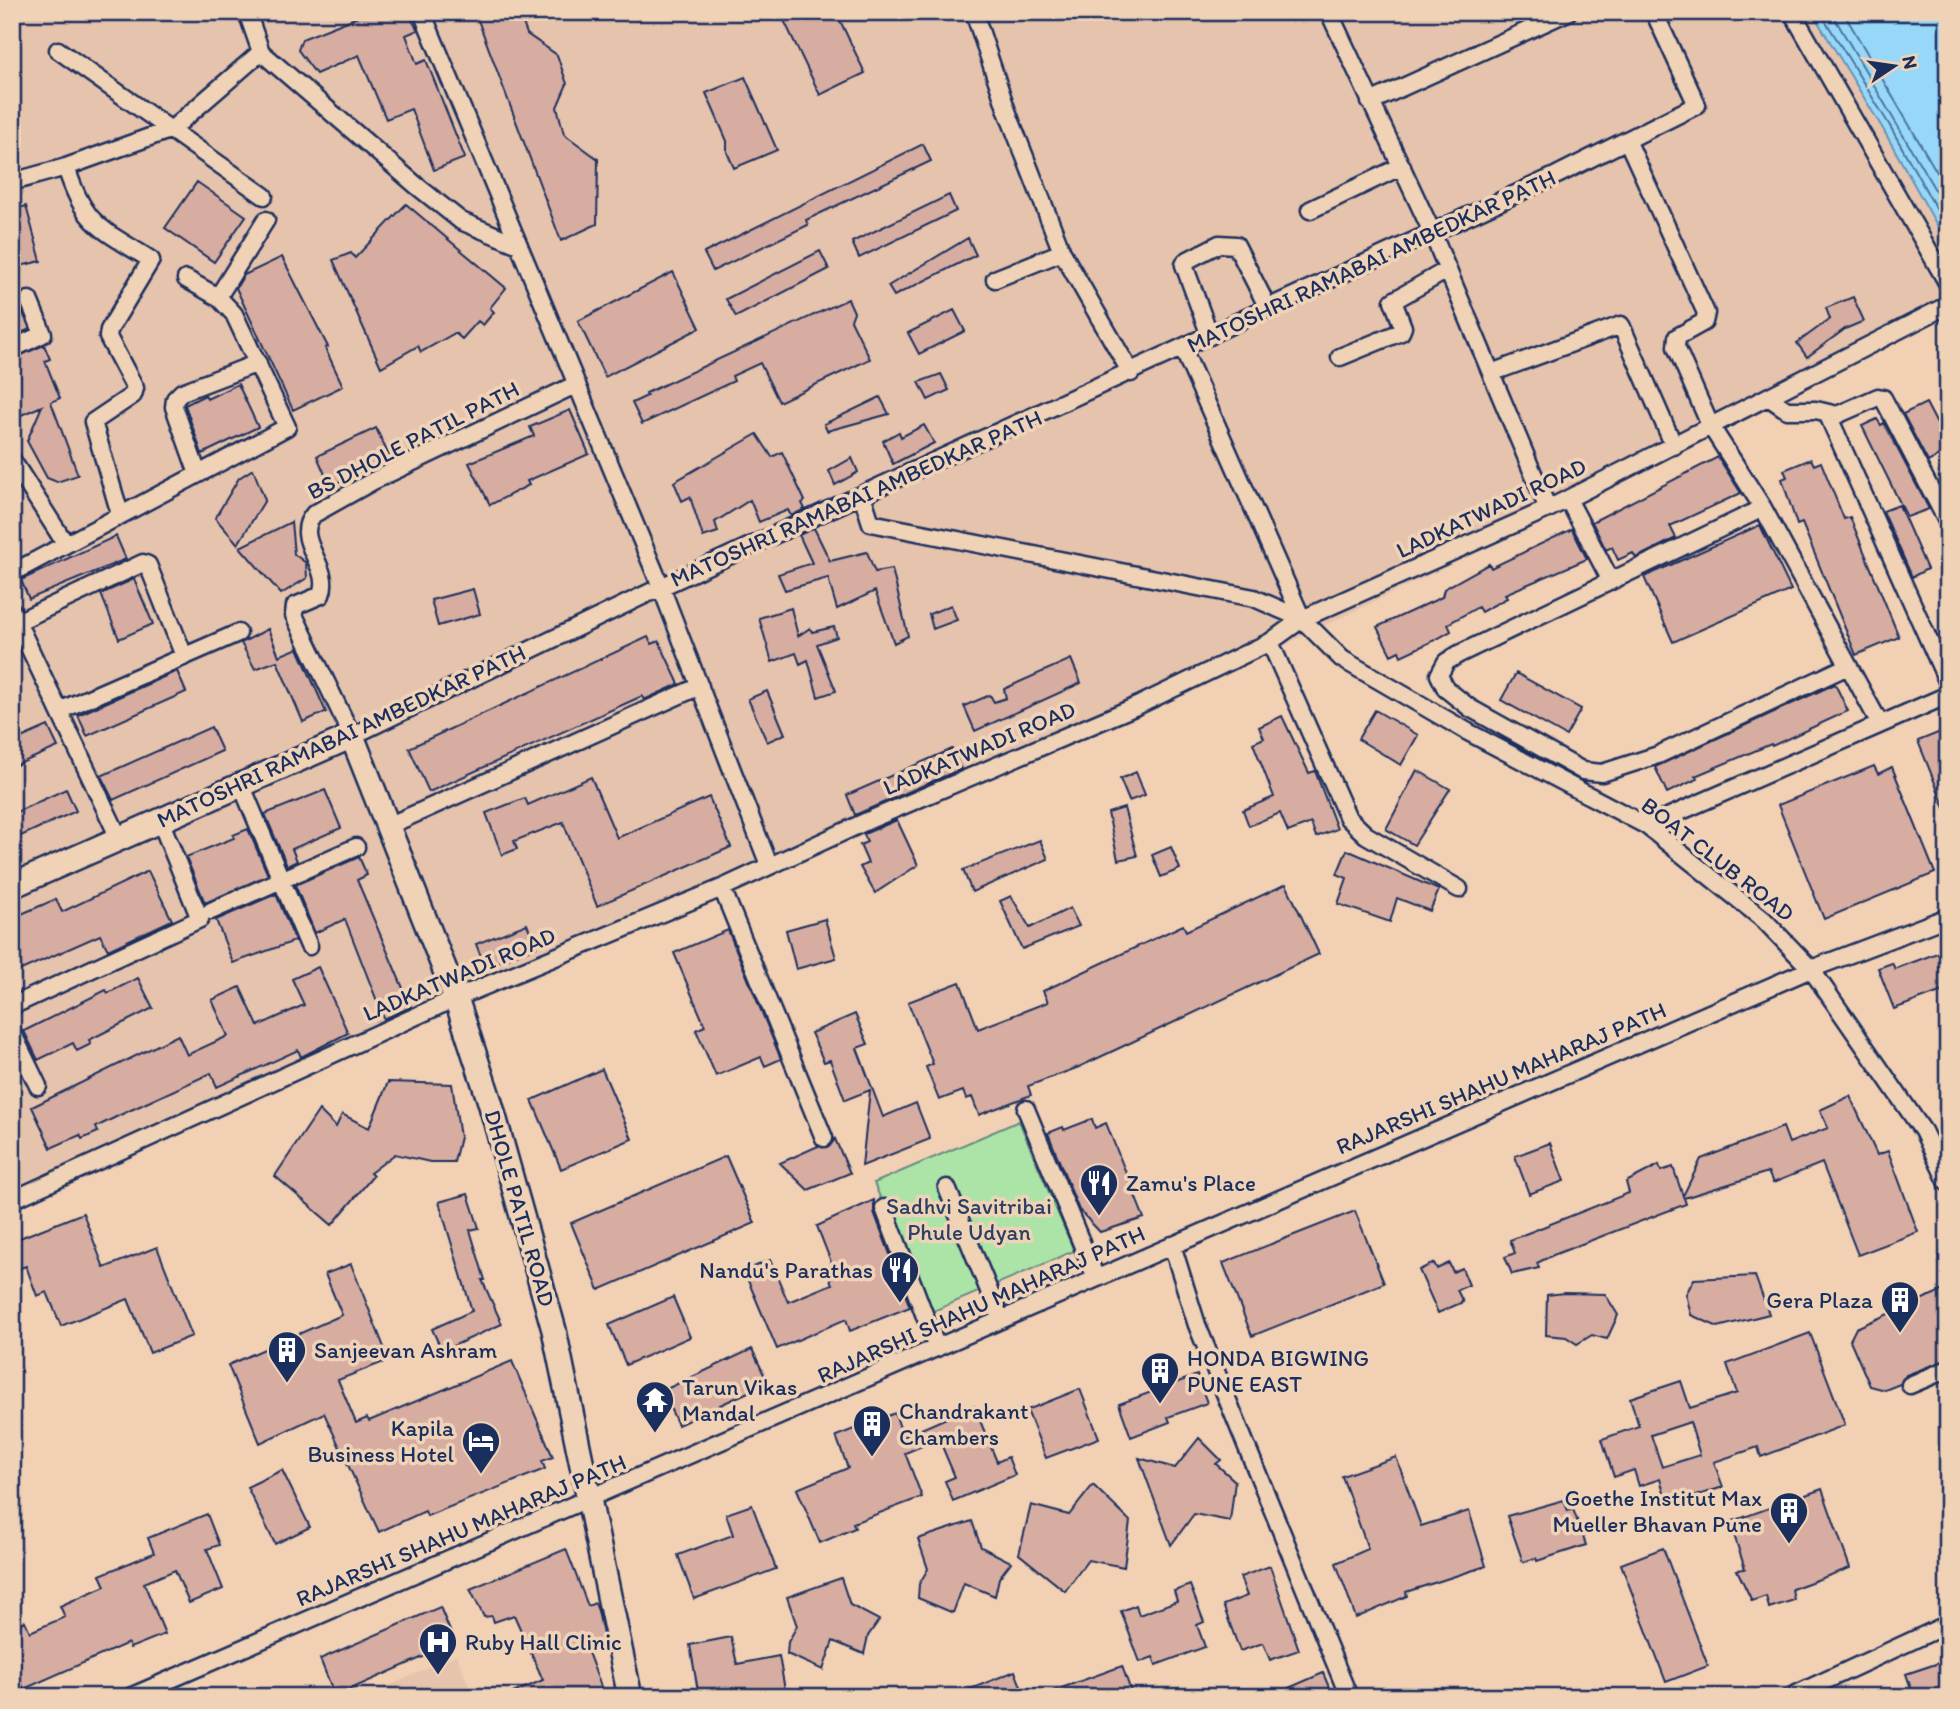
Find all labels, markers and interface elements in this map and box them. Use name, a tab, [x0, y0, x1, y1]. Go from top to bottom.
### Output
north arrow	[1858, 32, 1928, 102]
text: N	[1897, 53, 1923, 71]
street label: MATOSHRI RAMABAI AMBEDKAR PATH	[1182, 163, 1560, 359]
street label: BS DHOLE PATIL PATH	[302, 374, 524, 506]
street label: MATOSHRI RAMABAI AMBEDKAR PATH	[666, 403, 1046, 593]
street label: LADKATWADI ROAD	[1392, 452, 1590, 564]
street label: MATOSHRI RAMABAI AMBEDKAR PATH	[152, 638, 530, 834]
street label: LADKATWADI ROAD	[879, 695, 1079, 801]
street label: BOAT CLUB ROAD	[1636, 791, 1800, 927]
street label: LADKATWADI ROAD	[359, 921, 559, 1027]
street label: RAJARSHI SHAHU MAHARAJ PATH	[1332, 996, 1670, 1160]
street label: DHOLE PATIL ROAD	[479, 1106, 561, 1310]
restaurant icon: Zamu's Place	[1078, 1162, 1120, 1217]
place label: Zamu's Place	[1126, 1169, 1256, 1197]
park label: Sadhvi Savitribai Phule Udyan	[886, 1192, 1052, 1246]
street label: RAJARSHI SHAHU MAHARAJ PATH	[813, 1219, 1149, 1389]
restaurant icon: Nandu's Parathas	[879, 1249, 921, 1304]
place label: Nandu's Parathas	[699, 1256, 873, 1284]
building icon: Gera Plaza	[1879, 1279, 1921, 1334]
place label: Gera Plaza	[1766, 1286, 1873, 1314]
building icon: Sanjeevan Ashram	[266, 1329, 308, 1384]
place label: Sanjeevan Ashram	[314, 1336, 498, 1364]
place label: HONDA BIGWING PUNE EAST	[1187, 1344, 1369, 1398]
building icon: HONDA BIGWING PUNE EAST	[1139, 1350, 1181, 1405]
place label: Tarun Vikas Mandal	[682, 1373, 797, 1427]
temple icon: Tarun Vikas Mandal	[634, 1379, 676, 1434]
place label: Chandrakant Chambers	[899, 1397, 1029, 1451]
building icon: Chandrakant Chambers	[851, 1403, 893, 1458]
place label: Kapila Business Hotel	[307, 1414, 454, 1468]
hotel icon: Kapila Business Hotel	[460, 1420, 502, 1475]
street label: RAJARSHI SHAHU MAHARAJ PATH	[292, 1448, 630, 1612]
place label: Goethe Institut Max Mueller Bhavan Pune	[1553, 1484, 1762, 1538]
building icon: Goethe Institut Max Mueller Bhavan Pune	[1768, 1490, 1810, 1545]
hospital icon: Ruby Hall Clinic	[417, 1621, 459, 1676]
place label: Ruby Hall Clinic	[465, 1628, 622, 1656]

